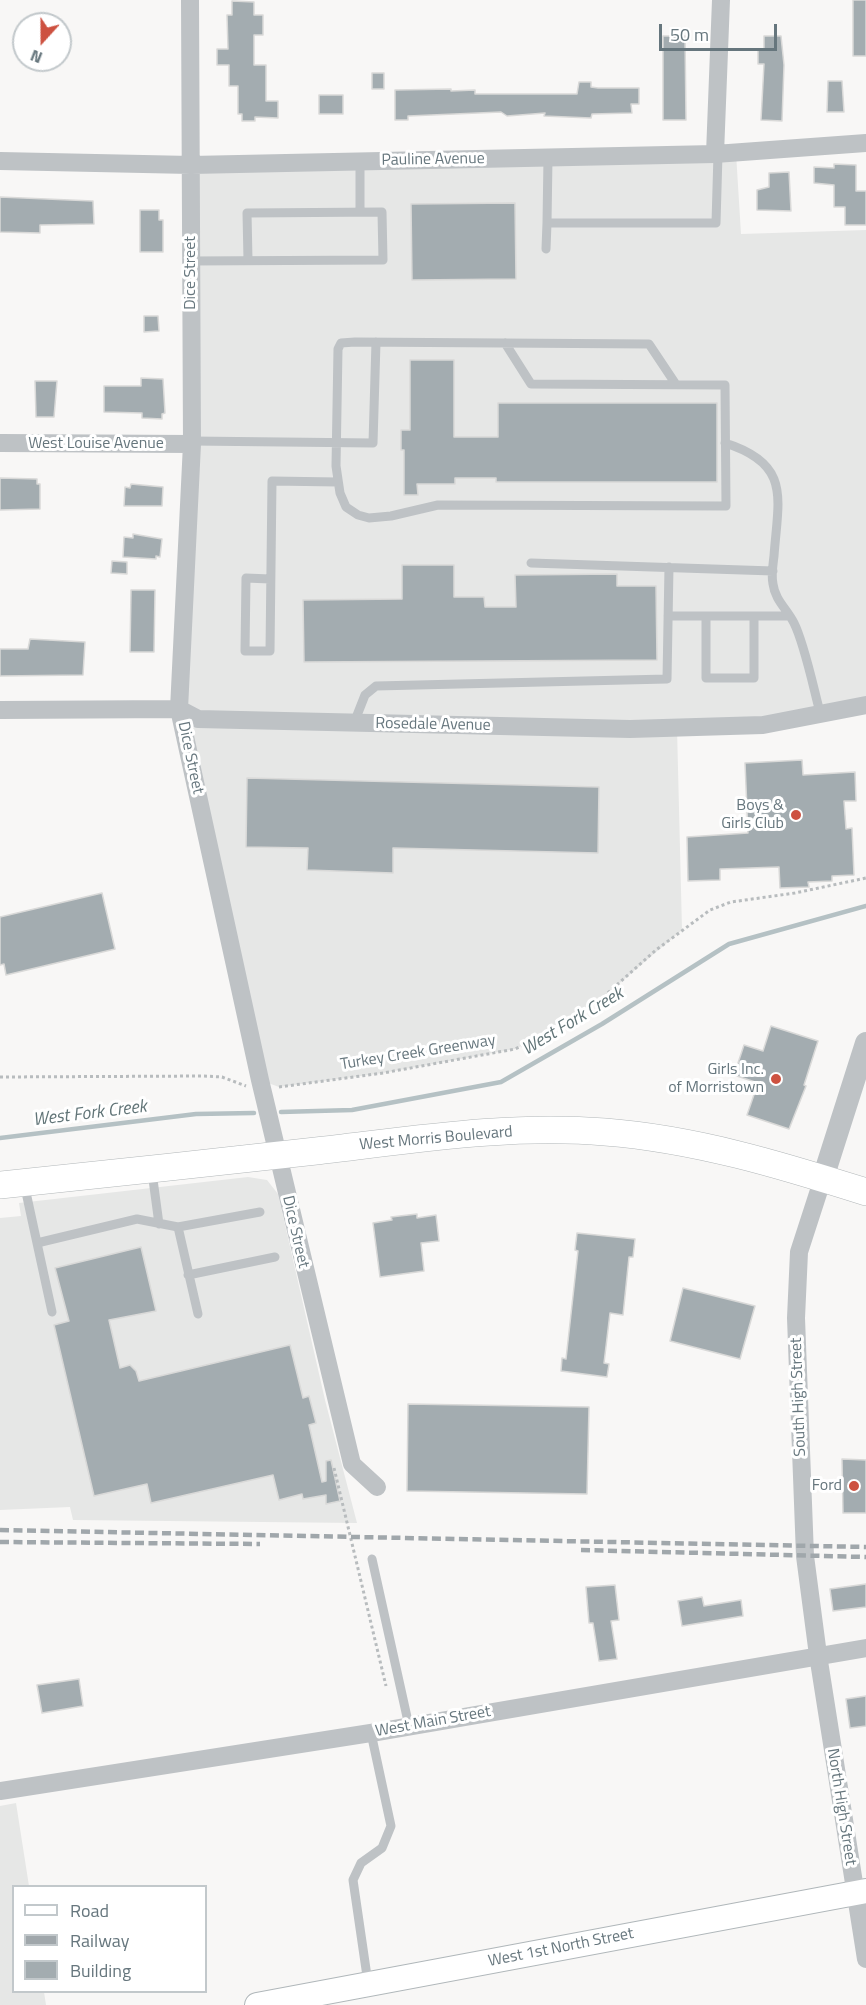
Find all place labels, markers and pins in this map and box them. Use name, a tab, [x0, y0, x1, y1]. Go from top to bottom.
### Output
place label: Boys & Girls Club	[721, 796, 784, 834]
marker: Boys & Girls Club	[789, 808, 803, 822]
place label: Girls Inc. of Morristown	[668, 1060, 764, 1098]
marker: Girls Inc. of Morristown	[769, 1072, 783, 1086]
place label: Ford	[812, 1476, 842, 1496]
marker: Ford	[847, 1479, 861, 1493]

